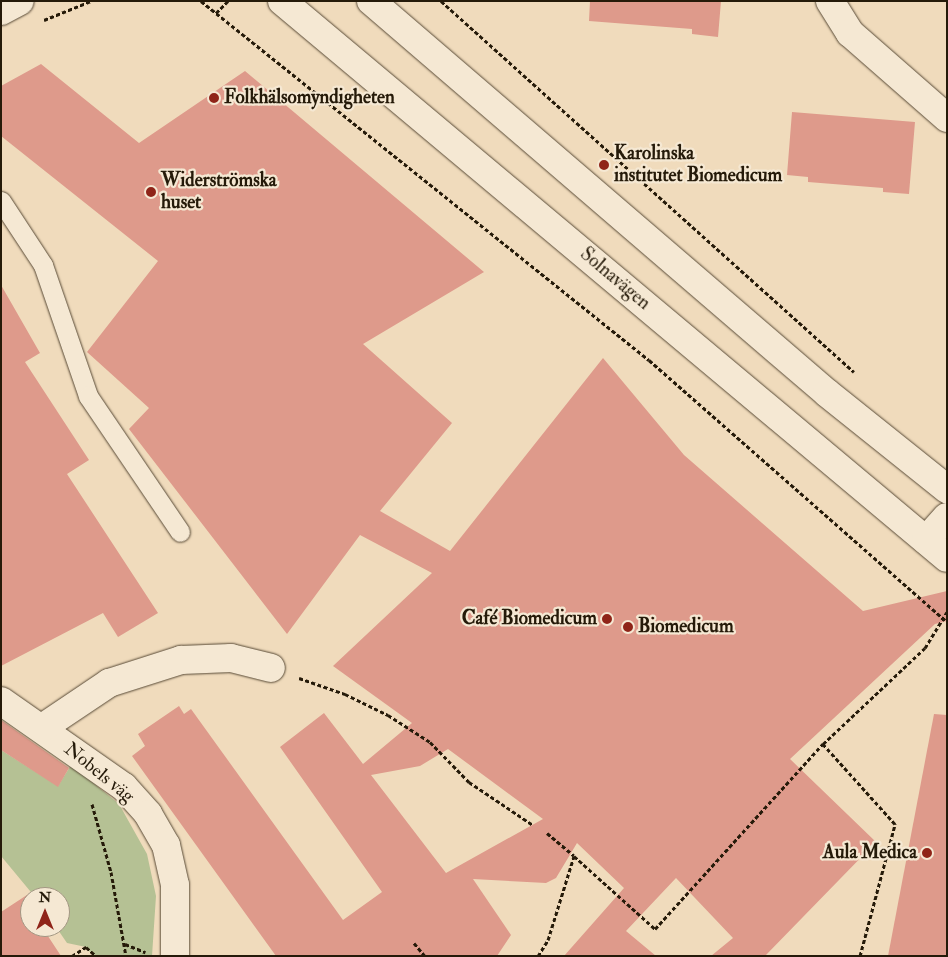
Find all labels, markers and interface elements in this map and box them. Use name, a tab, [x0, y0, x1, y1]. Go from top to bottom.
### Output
place label: Folkhälsomyndigheten	[224, 87, 395, 109]
marker: Folkhälsomyndigheten	[208, 92, 220, 104]
place label: Karolinska institutet Biomedicum	[614, 143, 782, 187]
marker: Karolinska institutet Biomedicum	[598, 159, 610, 171]
place label: Widerströmska huset	[161, 170, 276, 214]
marker: Widerströmska huset	[145, 186, 157, 198]
street label: Solnavägen	[575, 243, 655, 315]
place label: Café Biomedicum	[462, 608, 597, 630]
marker: Café Biomedicum	[601, 613, 613, 625]
place label: Biomedicum	[638, 616, 734, 638]
marker: Biomedicum	[622, 621, 634, 633]
street label: Nobels väg	[59, 738, 139, 808]
place label: Aula Medica	[823, 842, 917, 864]
marker: Aula Medica	[921, 847, 933, 859]
north arrow	[20, 887, 70, 937]
text: N	[39, 889, 51, 906]

